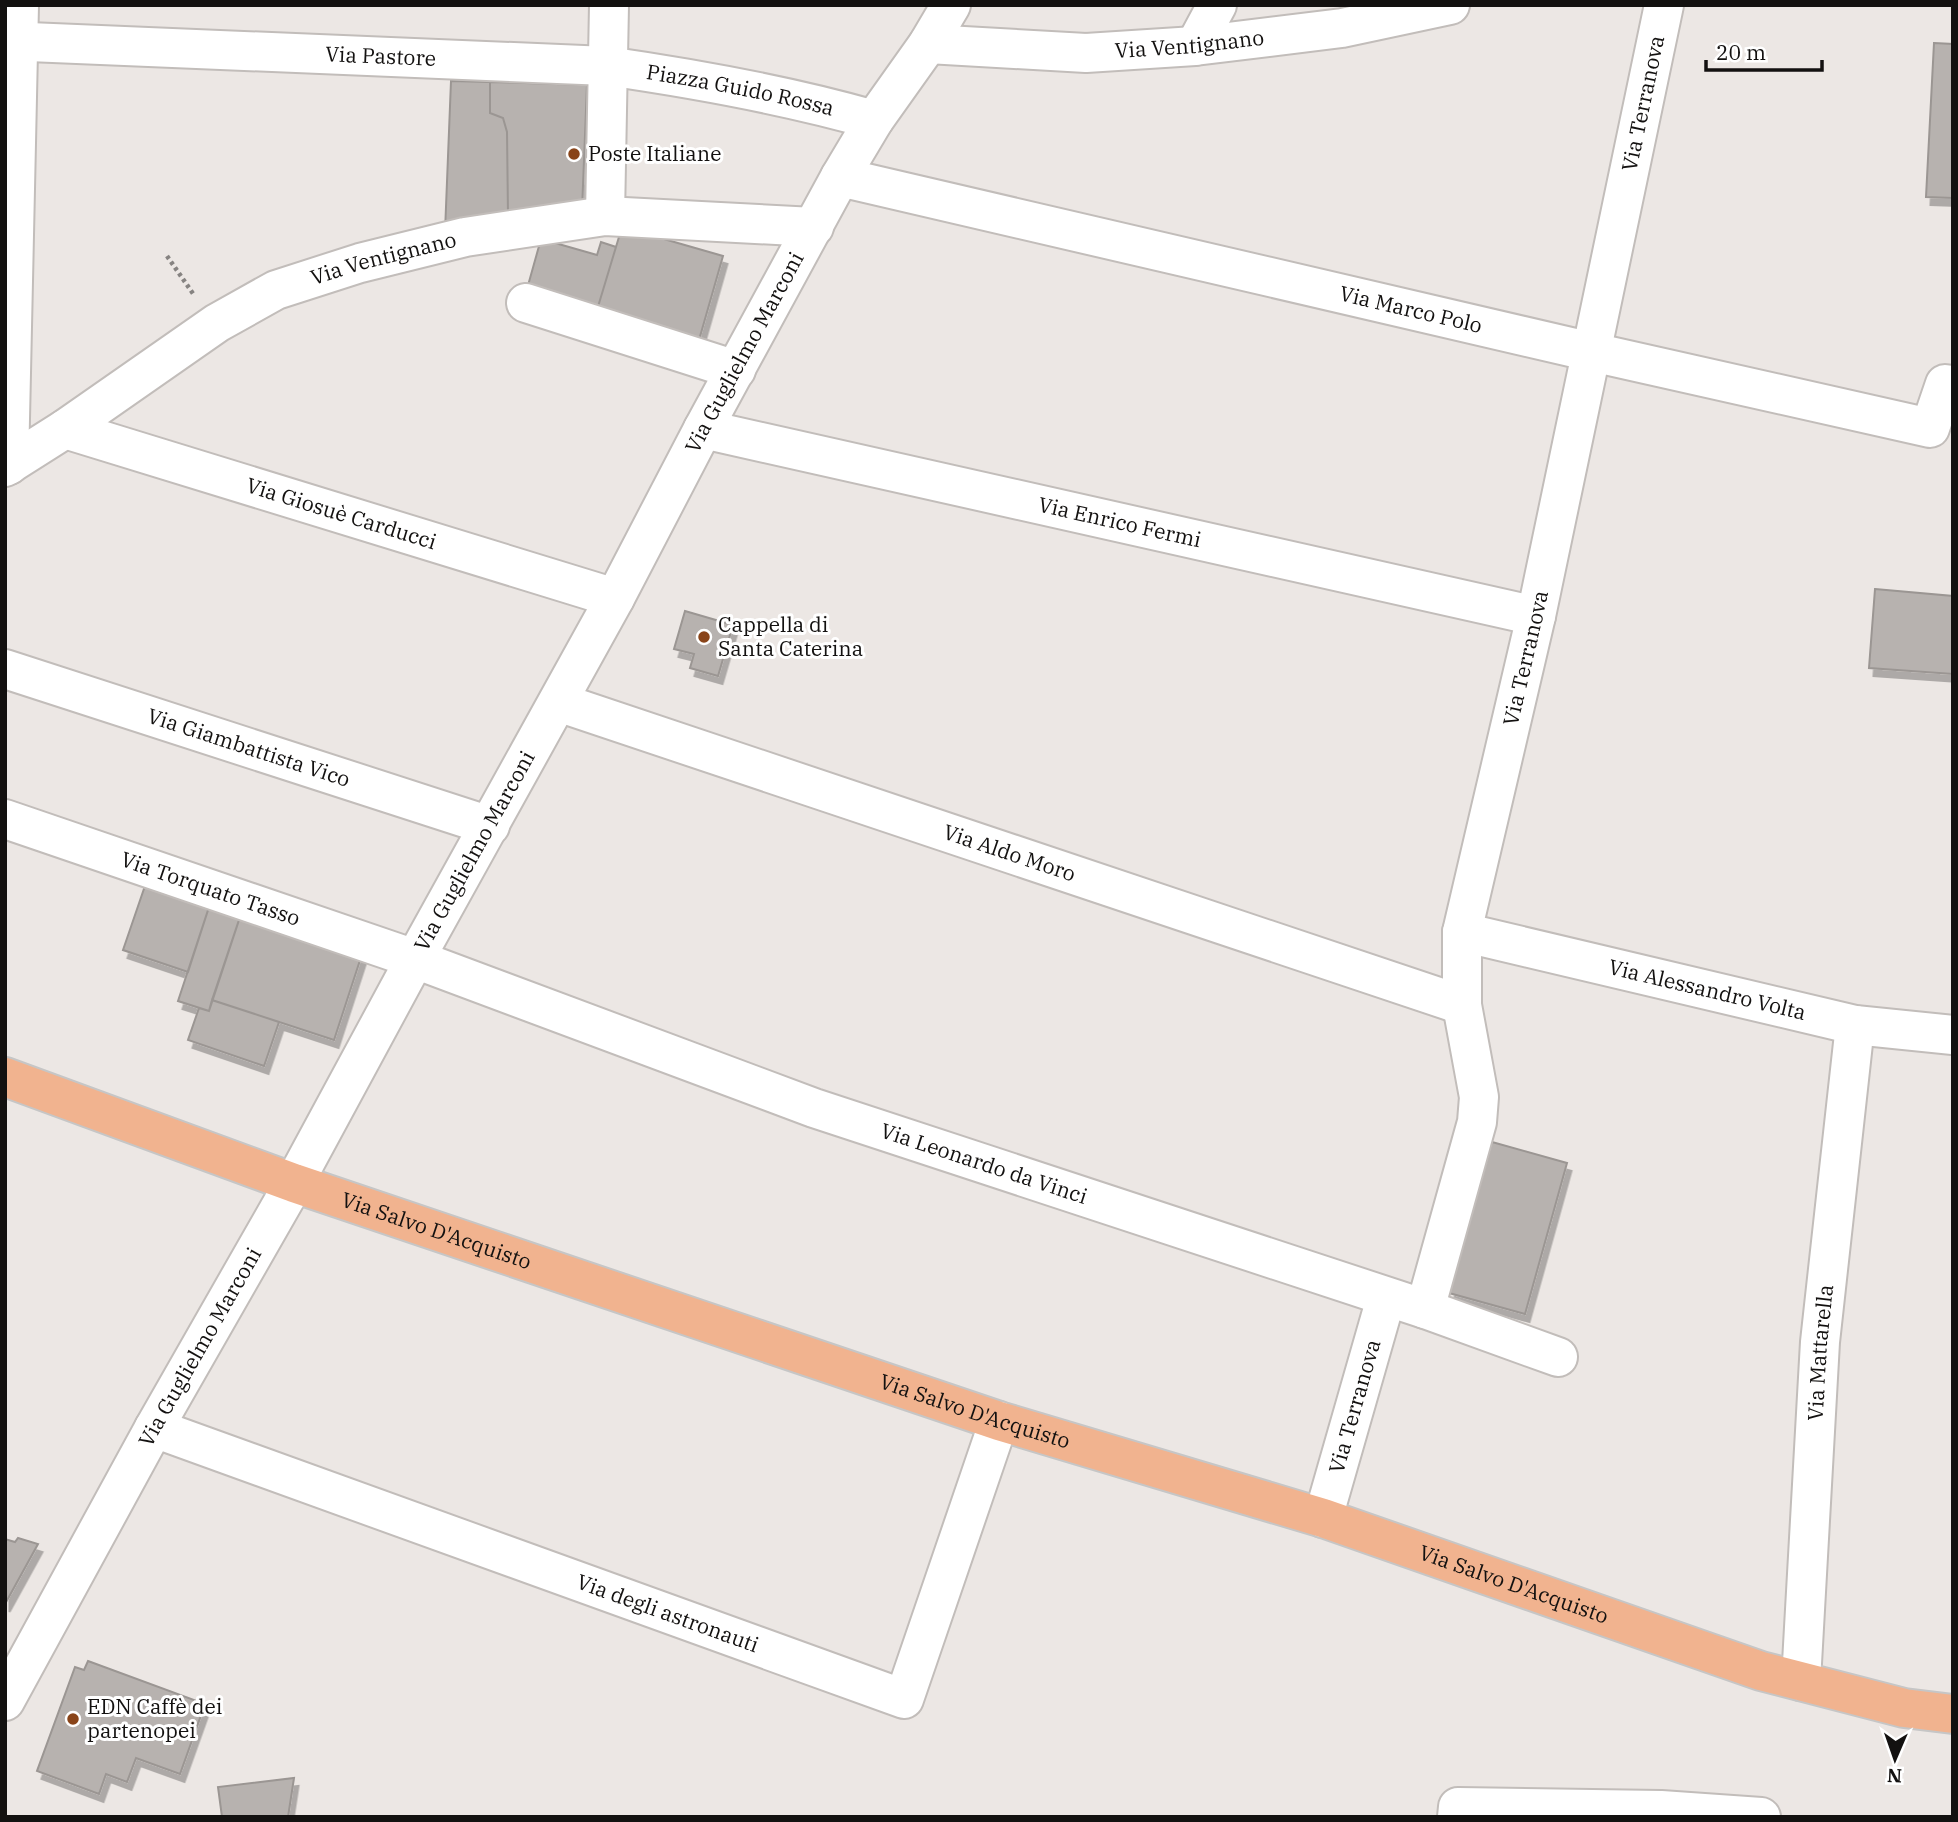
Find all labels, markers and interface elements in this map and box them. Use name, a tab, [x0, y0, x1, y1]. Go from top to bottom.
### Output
street label: Via Ventignano	[1114, 23, 1265, 64]
scale bar	[1706, 28, 1822, 72]
street label: Via Terranova	[1615, 33, 1670, 174]
text: 20 m	[1716, 38, 1766, 66]
street label: Via Pastore	[325, 39, 437, 72]
street label: Piazza Guido Rossa	[645, 57, 837, 122]
place label: Poste Italiane	[588, 139, 721, 167]
marker: Poste Italiane	[566, 146, 582, 162]
street label: Via Ventignano	[307, 225, 459, 291]
street label: Via Guglielmo Marconi	[678, 247, 810, 458]
street label: Via Marco Polo	[1337, 279, 1485, 339]
street label: Via Giosuè Carducci	[243, 471, 440, 555]
street label: Via Enrico Fermi	[1036, 490, 1204, 553]
street label: Via Terranova	[1496, 588, 1554, 728]
place label: Cappella di Santa Caterina	[718, 610, 863, 662]
marker: Cappella di Santa Caterina	[696, 629, 712, 645]
street label: Via Giambattista Vico	[144, 701, 354, 793]
street label: Via Guglielmo Marconi	[407, 746, 541, 956]
street label: Via Aldo Moro	[940, 817, 1079, 888]
street label: Via Torquato Tasso	[117, 845, 304, 932]
street label: Via Alessandro Volta	[1606, 952, 1809, 1026]
street label: Via Leonardo da Vinci	[877, 1116, 1091, 1210]
street label: Via Salvo D'Acquisto	[338, 1185, 535, 1275]
street label: Via Guglielmo Marconi	[131, 1242, 267, 1451]
street label: Via Mattarella	[1801, 1283, 1839, 1422]
street label: Via Terranova	[1322, 1336, 1386, 1476]
street label: Via Salvo D'Acquisto	[876, 1367, 1074, 1455]
street label: Via Salvo D'Acquisto	[1415, 1538, 1612, 1630]
street label: Via degli astronauti	[573, 1567, 763, 1658]
place label: EDN Caffè dei partenopei	[87, 1692, 222, 1744]
marker: EDN Caffè dei partenopei	[65, 1711, 81, 1727]
north arrow	[1860, 1724, 1930, 1794]
text: N	[1886, 1764, 1902, 1788]

